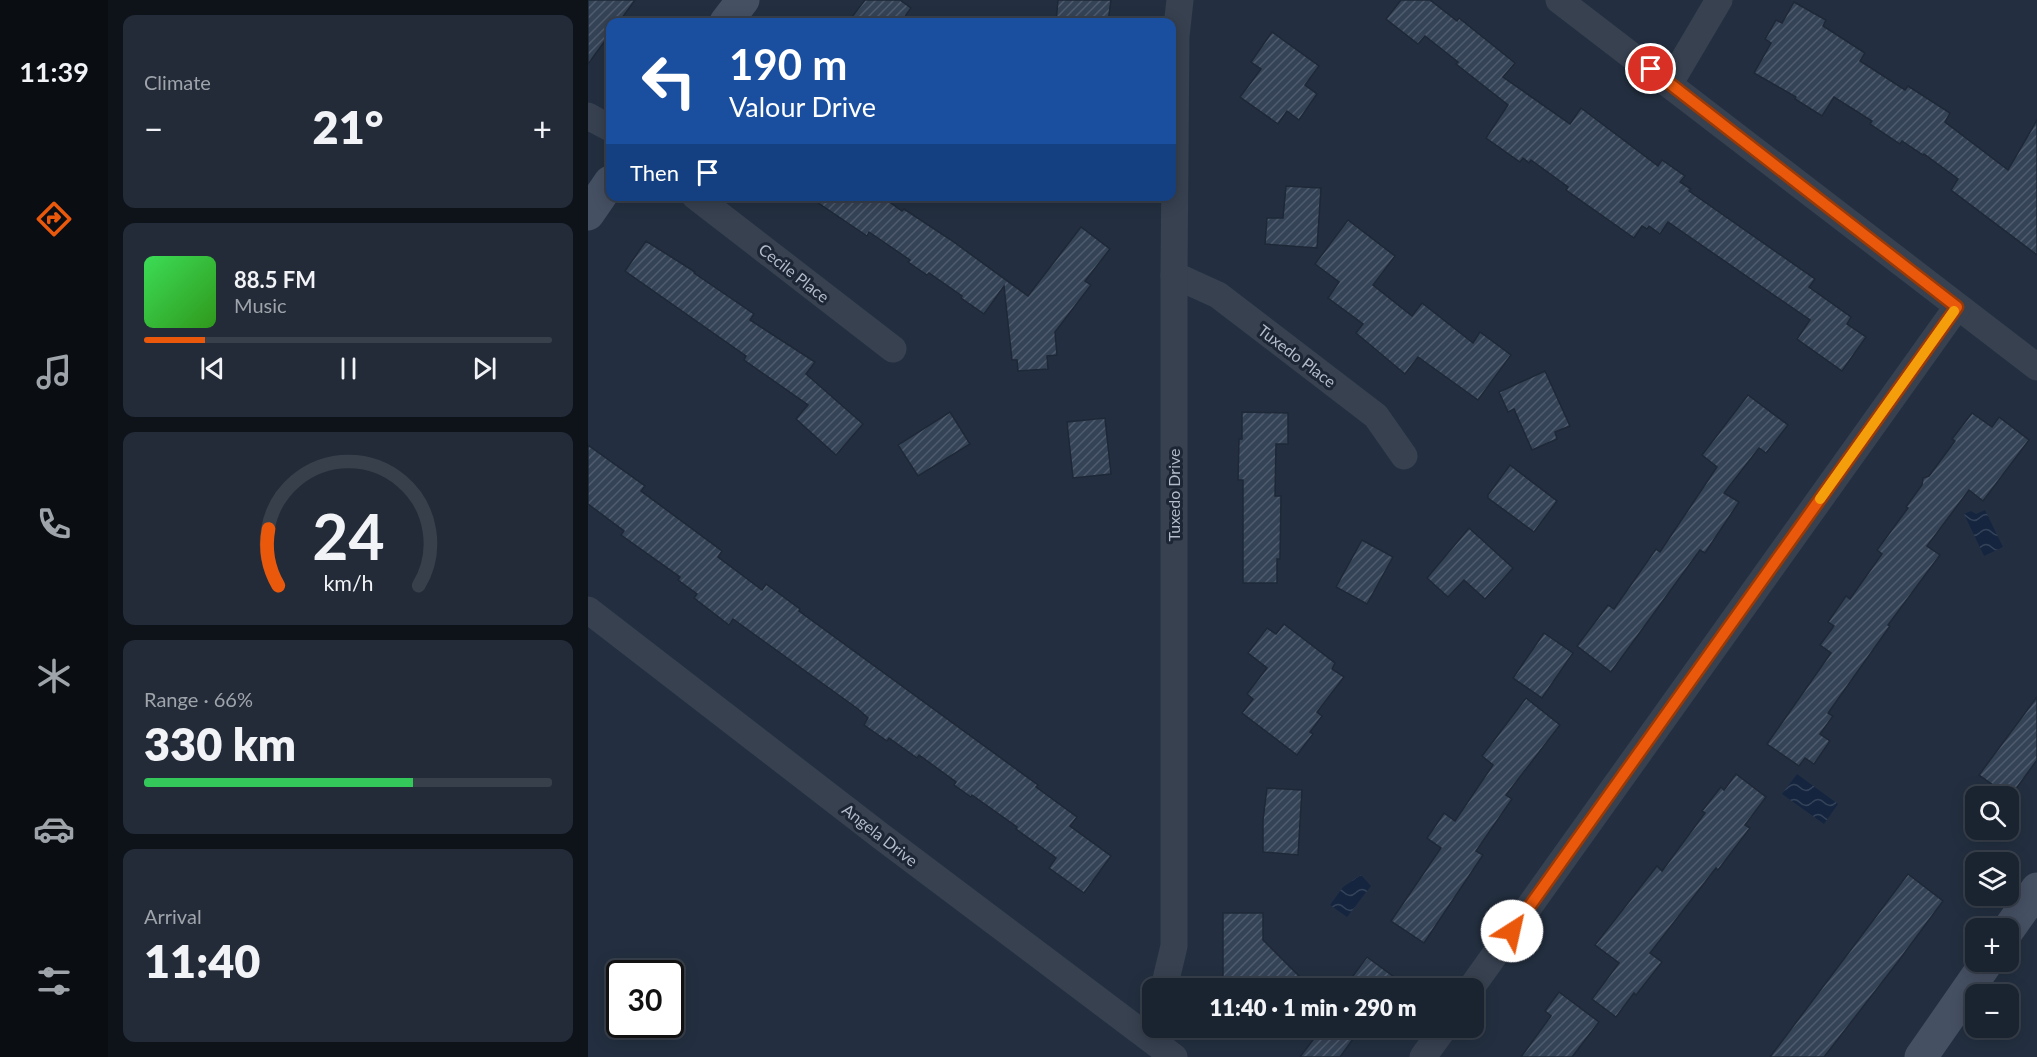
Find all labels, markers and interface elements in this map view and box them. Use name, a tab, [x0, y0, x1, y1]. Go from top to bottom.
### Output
text: 190 m	[729, 39, 847, 89]
icon: left	[630, 42, 708, 120]
pin	[1625, 43, 1676, 94]
icon: arrive	[1634, 52, 1667, 85]
text: 11:39	[19, 55, 89, 88]
text: Climate	[144, 70, 211, 94]
text: Valour Drive	[729, 90, 876, 123]
text: 21°	[313, 100, 383, 154]
text: −	[144, 108, 163, 148]
text: +	[533, 108, 552, 148]
icon: arrive	[691, 156, 724, 189]
text: Then	[630, 159, 679, 186]
icon: directions	[33, 198, 75, 240]
street label: Cecile Place	[755, 239, 833, 306]
text: 88.5 FM	[234, 266, 316, 293]
text: Music	[234, 293, 287, 317]
street label: Tuxedo Place	[1255, 320, 1340, 391]
icon: music	[33, 351, 75, 393]
icon: previous	[196, 352, 229, 385]
icon: pause	[332, 352, 365, 385]
icon: next	[468, 352, 501, 385]
street label: Tuxedo Drive	[1164, 448, 1183, 542]
text: 24	[312, 498, 384, 573]
icon: phone	[33, 503, 75, 545]
text: km/h	[323, 570, 373, 596]
icon: climate	[33, 655, 75, 697]
text: Range · 66%	[144, 687, 253, 711]
text: 330 km	[144, 717, 296, 771]
map controls	[1965, 786, 2019, 1038]
button: search	[1965, 786, 2019, 840]
street label: Angela Drive	[839, 799, 922, 870]
icon: car	[33, 808, 75, 850]
button: layers	[1965, 852, 2019, 906]
position arrow	[1480, 899, 1544, 963]
text: Arrival	[144, 904, 202, 928]
button: +	[1965, 918, 2019, 972]
text: 11:40	[144, 934, 260, 988]
icon: filters	[33, 960, 75, 1002]
speed limit sign: 30	[606, 960, 684, 1038]
button: −	[1965, 984, 2019, 1038]
text: 11:40 · 1 min · 290 m	[1210, 994, 1416, 1021]

